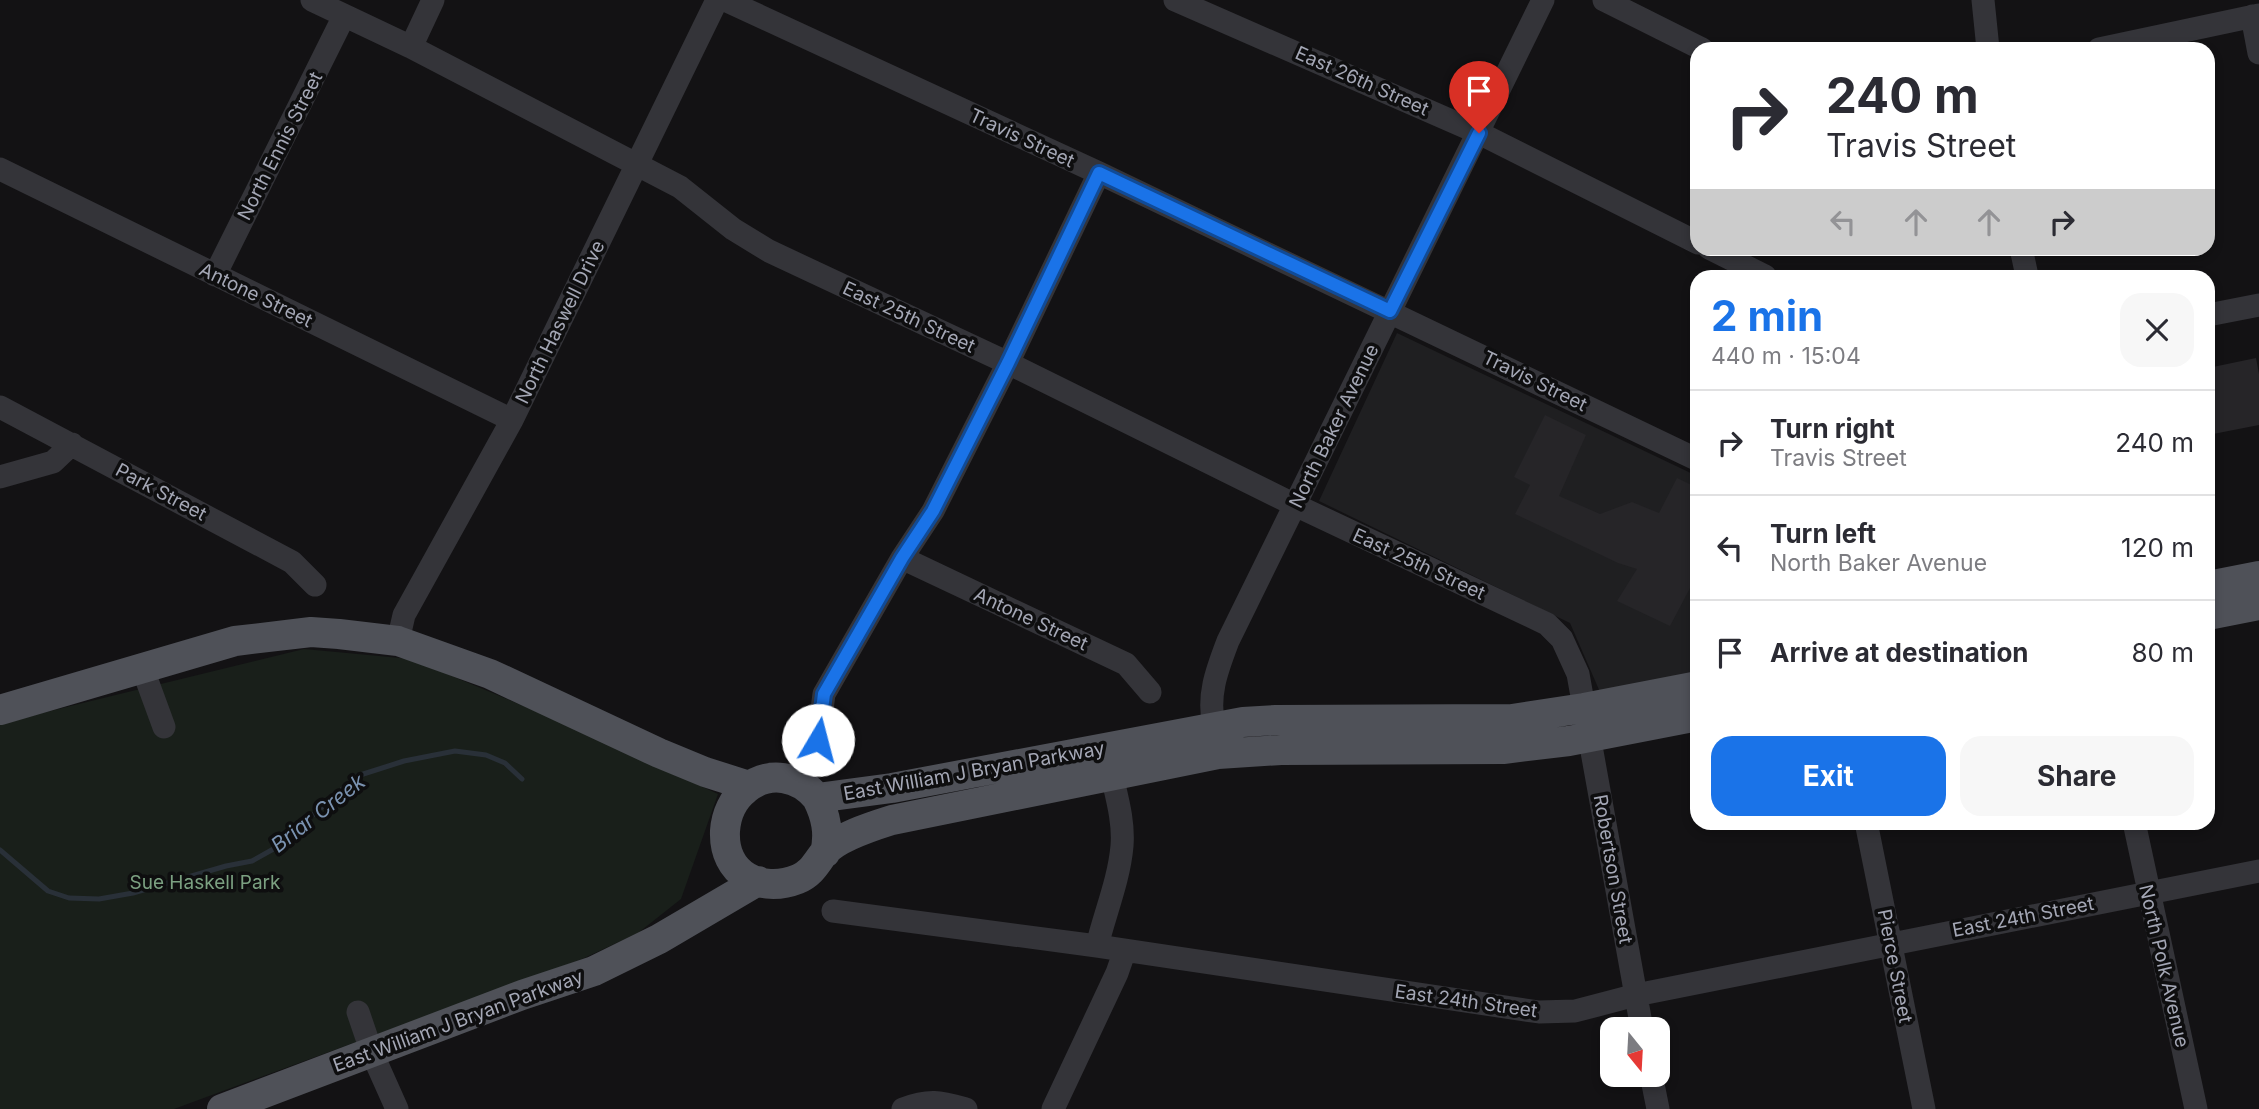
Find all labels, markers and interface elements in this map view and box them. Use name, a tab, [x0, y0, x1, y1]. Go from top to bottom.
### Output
street label: East 26th Street	[1292, 41, 1432, 121]
pin	[1449, 61, 1509, 133]
text: 240 m	[1826, 66, 1979, 125]
street label: North Ennis Street	[233, 68, 327, 224]
icon: right	[1711, 70, 1802, 161]
icon: arrive	[1460, 72, 1498, 110]
street label: Travis Street	[966, 104, 1078, 172]
text: Travis Street	[1826, 126, 2016, 165]
icon: left	[1824, 203, 1862, 241]
icon: ahead	[1897, 203, 1935, 241]
icon: ahead	[1970, 203, 2008, 241]
icon: right	[2043, 203, 2081, 241]
street label: North Haswell Drive	[510, 237, 610, 407]
street label: Antone Street	[196, 258, 316, 332]
street label: East 25th Street	[839, 276, 979, 358]
text: 2 min	[1711, 290, 1823, 341]
button: close	[2120, 293, 2194, 367]
street label: North Baker Avenue	[1284, 340, 1384, 512]
text: 440 m · 15:04	[1711, 342, 1861, 370]
street label: Travis Street	[1479, 346, 1591, 416]
text: Turn right	[1770, 413, 1895, 444]
icon: right	[1711, 424, 1749, 462]
text: 240 m	[2115, 427, 2194, 458]
text: Travis Street	[1770, 444, 1907, 472]
street label: Park Street	[112, 458, 210, 526]
text: Turn left	[1770, 518, 1876, 549]
street label: East 25th Street	[1349, 523, 1489, 605]
icon: left	[1711, 529, 1749, 567]
text: 120 m	[2121, 532, 2194, 563]
text: North Baker Avenue	[1770, 549, 1987, 577]
street label: Antone Street	[970, 583, 1092, 655]
icon: arrive	[1711, 634, 1749, 672]
text: Arrive at destination	[1770, 637, 2029, 668]
text: 80 m	[2131, 637, 2194, 668]
position arrow	[781, 703, 855, 777]
button: Exit	[1711, 736, 1946, 816]
button: Share	[1960, 736, 2194, 816]
street label: East William J Bryan Parkway	[842, 737, 1107, 805]
water label: Briar Creek	[266, 768, 370, 857]
street label: Robertson Street	[1589, 793, 1637, 945]
park label: Sue Haskell Park	[130, 871, 281, 894]
street label: North Polk Avenue	[2134, 882, 2194, 1050]
street label: East 24th Street	[1950, 892, 2096, 942]
street label: Pierce Street	[1873, 907, 1917, 1025]
street label: East William J Bryan Parkway	[330, 965, 587, 1077]
street label: East 24th Street	[1393, 980, 1539, 1022]
north arrow	[1600, 1017, 1670, 1087]
map controls	[1600, 1017, 1670, 1087]

